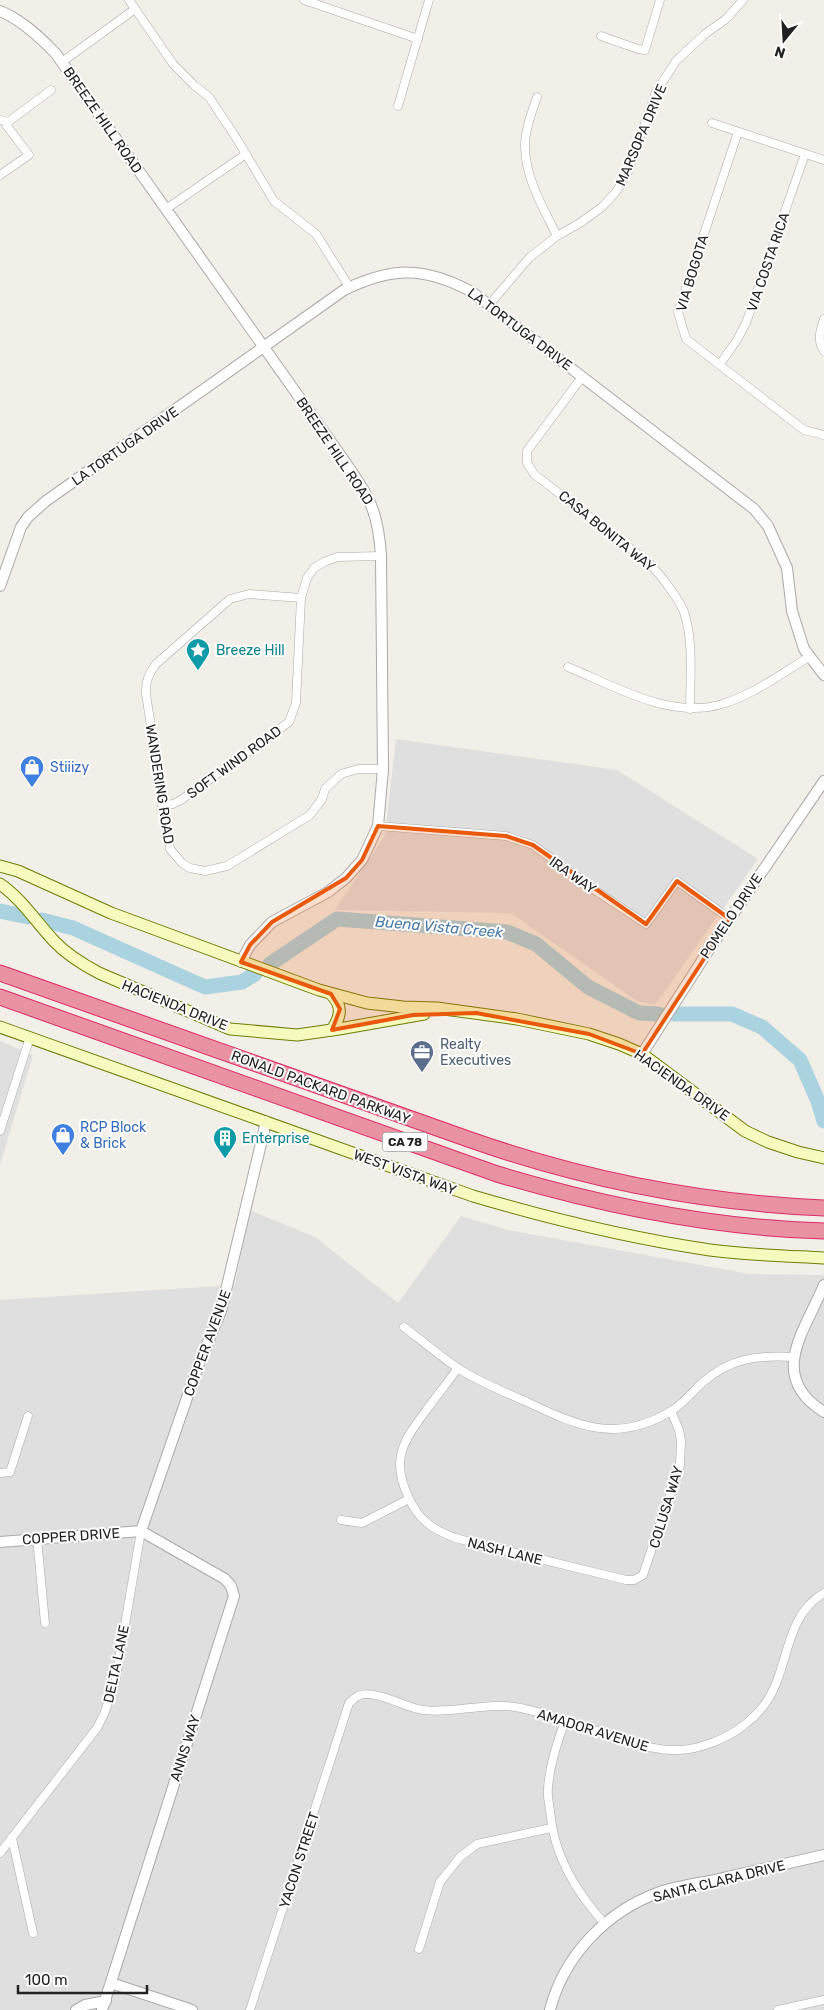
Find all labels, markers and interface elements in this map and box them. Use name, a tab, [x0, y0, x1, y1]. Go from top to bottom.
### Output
north arrow	[759, 15, 809, 65]
text: N	[773, 42, 788, 62]
street label: BREEZE HILL ROAD	[60, 64, 146, 177]
street label: MARSOPA DRIVE	[612, 82, 671, 189]
street label: VIA COSTA RICA	[744, 210, 794, 314]
street label: VIA BOGOTA	[673, 232, 712, 314]
street label: LA TORTUGA DRIVE	[464, 285, 575, 374]
street label: BREEZE HILL ROAD	[292, 394, 377, 508]
street label: LA TORTUGA DRIVE	[69, 403, 182, 490]
street label: CASA BONITA WAY	[555, 487, 658, 576]
place icon: Breeze Hill	[185, 637, 211, 671]
place label: Breeze Hill	[216, 642, 285, 659]
street label: SOFT WIND ROAD	[184, 722, 285, 802]
street label: WANDERING ROAD	[142, 723, 177, 845]
shop icon: Stiiizy	[19, 754, 45, 788]
place label: Stiiizy	[50, 759, 89, 776]
street label: IRA WAY	[546, 853, 599, 898]
street label: POMELO DRIVE	[697, 870, 766, 962]
water label: Buena Vista Creek	[374, 912, 504, 942]
street label: HACIENDA DRIVE	[119, 976, 230, 1034]
place label: Realty Executives	[440, 1036, 511, 1069]
office icon: Realty Executives	[409, 1039, 435, 1073]
street label: HACIENDA DRIVE	[631, 1046, 733, 1125]
street label: RONALD PACKARD PARKWAY	[229, 1047, 413, 1128]
place label: RCP Block & Brick	[80, 1119, 147, 1152]
shop icon: RCP Block & Brick	[50, 1122, 76, 1156]
building icon: Enterprise	[212, 1125, 238, 1159]
place label: Enterprise	[242, 1130, 310, 1147]
road number: CA 78	[382, 1132, 428, 1152]
street label: WEST VISTA WAY	[351, 1146, 459, 1199]
street label: COPPER AVENUE	[180, 1288, 235, 1399]
street label: COLUSA WAY	[646, 1464, 687, 1550]
street label: COPPER DRIVE	[21, 1525, 121, 1548]
street label: NASH LANE	[466, 1534, 544, 1569]
street label: DELTA LANE	[100, 1624, 133, 1705]
street label: AMADOR AVENUE	[535, 1705, 651, 1756]
street label: ANNS WAY	[167, 1713, 204, 1784]
street label: YACON STREET	[276, 1810, 323, 1910]
street label: SANTA CLARA DRIVE	[651, 1857, 787, 1906]
scale bar	[18, 1962, 146, 1994]
text: 100 m	[25, 1971, 67, 1989]

